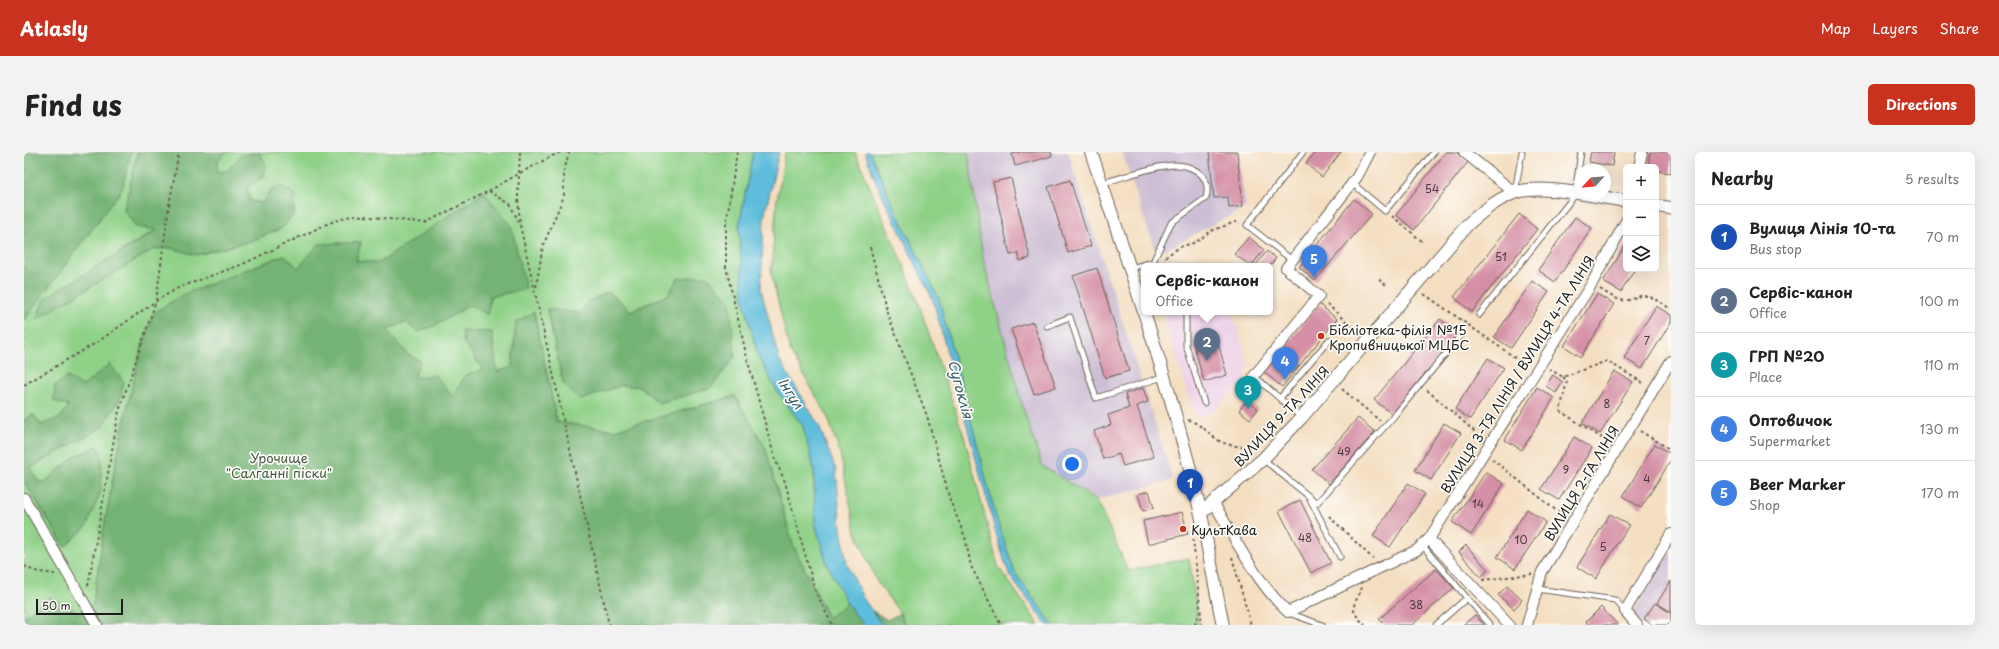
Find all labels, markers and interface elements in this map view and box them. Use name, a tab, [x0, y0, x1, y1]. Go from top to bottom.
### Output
text: Atlasly	[20, 14, 88, 42]
text: Map	[1821, 18, 1851, 39]
text: Layers	[1873, 18, 1918, 39]
text: Share	[1940, 18, 1979, 39]
text: Find us	[24, 83, 122, 126]
button: Directions	[1868, 84, 1975, 125]
north arrow	[1575, 164, 1611, 200]
map controls	[1623, 164, 1659, 272]
button: +	[1623, 164, 1659, 200]
text: Nearby	[1711, 165, 1773, 191]
text: 5 results	[1905, 169, 1959, 188]
house number: 54	[1425, 180, 1439, 197]
button: −	[1623, 200, 1659, 236]
text: Вулиця Лінія 10-та	[1749, 216, 1896, 239]
text: 1	[1721, 227, 1727, 246]
text: 70 m	[1926, 227, 1959, 246]
button: layers	[1623, 236, 1659, 272]
text: Bus stop	[1749, 239, 1802, 258]
pin: 5	[1301, 245, 1327, 278]
house number: 51	[1495, 248, 1507, 265]
street label: ВУЛИЦЯ 3-ТЯ ЛІНІЯ / ВУЛИЦЯ 4-ТА ЛІНІЯ	[1436, 252, 1598, 496]
popup	[1141, 263, 1273, 315]
text: Сервіс-канон	[1155, 268, 1259, 291]
text: Сервіс-канон	[1749, 280, 1853, 303]
text: Office	[1155, 291, 1193, 310]
text: 2	[1719, 291, 1729, 310]
text: 100 m	[1919, 291, 1959, 310]
text: Office	[1749, 303, 1787, 322]
place label: Бібліотека-філія №15 Кропивницької МЦБС	[1329, 320, 1469, 354]
pin: 2	[1194, 328, 1220, 361]
marker: Бібліотека-філія №15 Кропивницької МЦБС	[1316, 331, 1326, 341]
house number: 7	[1644, 332, 1650, 349]
text: ГРП №20	[1749, 344, 1824, 367]
pin: 4	[1272, 347, 1298, 380]
text: 3	[1720, 355, 1728, 374]
text: 110 m	[1924, 355, 1959, 374]
water label: Сугоклія	[943, 357, 979, 422]
street label: ВУЛИЦЯ 9-ТА ЛІНІЯ	[1229, 361, 1333, 471]
text: Place	[1749, 367, 1782, 386]
water label: Інгул	[773, 373, 809, 413]
pin: 3	[1235, 376, 1261, 409]
house number: 8	[1604, 395, 1611, 412]
text: Оптовичок	[1749, 408, 1832, 431]
text: 4	[1720, 419, 1728, 438]
text: 130 m	[1920, 419, 1959, 438]
street label: ВУЛИЦЯ 2-ГА ЛІНІЯ	[1539, 422, 1623, 544]
text: Supermarket	[1749, 431, 1831, 450]
house number: 49	[1337, 443, 1351, 460]
park label: Урочище "Салганні піски"	[226, 448, 332, 482]
your location	[1062, 454, 1082, 474]
house number: 9	[1563, 461, 1569, 478]
pin: 1	[1177, 469, 1203, 502]
house number: 4	[1643, 470, 1651, 487]
text: Beer Marker	[1749, 472, 1845, 495]
text: 5	[1720, 483, 1728, 502]
text: 170 m	[1921, 483, 1959, 502]
house number: 14	[1472, 495, 1484, 512]
text: Shop	[1749, 495, 1780, 514]
place label: КультКава	[1191, 520, 1258, 539]
marker: КультКава	[1178, 524, 1188, 534]
house number: 48	[1298, 529, 1312, 546]
house number: 10	[1515, 531, 1527, 548]
house number: 5	[1599, 538, 1607, 555]
house number: 38	[1409, 596, 1423, 613]
scale bar	[36, 597, 123, 616]
text: 50 m	[42, 597, 71, 614]

